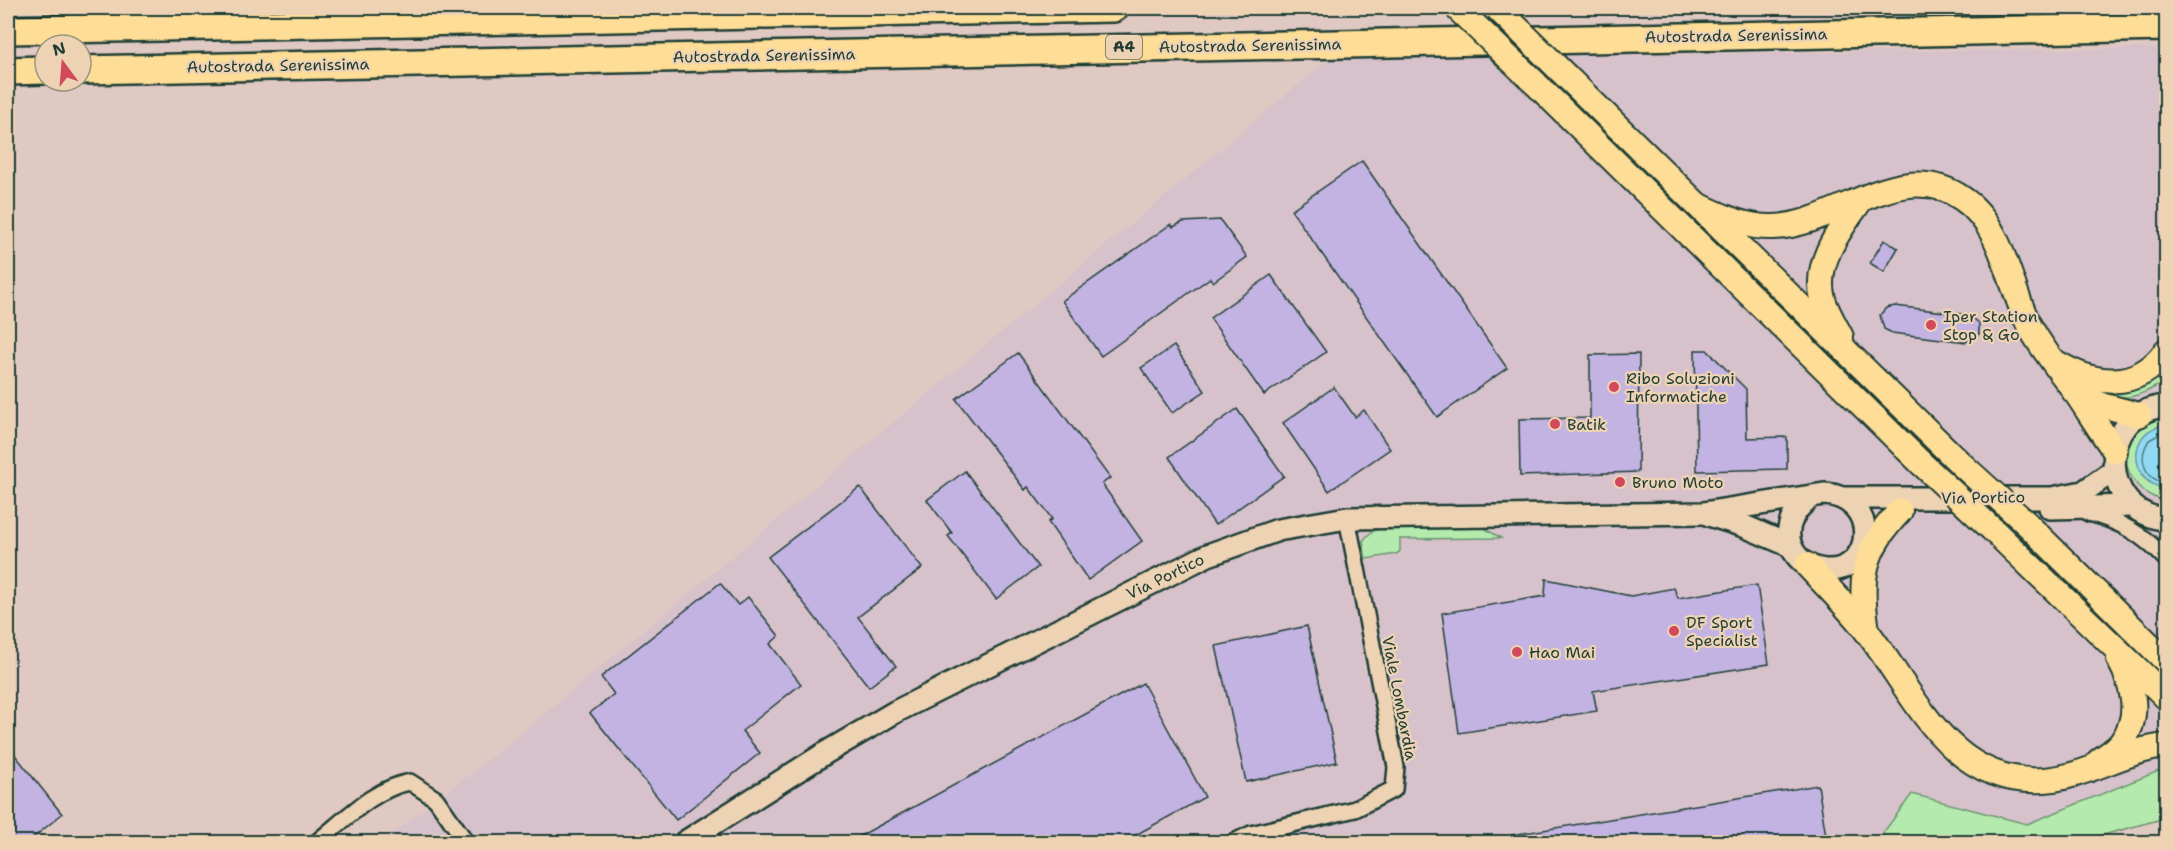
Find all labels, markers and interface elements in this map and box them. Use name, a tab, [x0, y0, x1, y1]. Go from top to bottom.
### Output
street label: Autostrada Serenissima	[1644, 23, 1828, 48]
north arrow	[33, 33, 93, 93]
street label: Autostrada Serenissima	[1158, 33, 1342, 58]
road number: A4	[1106, 35, 1142, 59]
text: N	[50, 37, 68, 61]
street label: Autostrada Serenissima	[672, 43, 856, 68]
street label: Autostrada Serenissima	[186, 53, 370, 78]
place label: Iper Station Stop & Go	[1943, 306, 2038, 345]
marker: Iper Station Stop & Go	[1924, 318, 1938, 332]
place label: Ribo Soluzioni Informatiche	[1626, 368, 1735, 407]
marker: Ribo Soluzioni Informatiche	[1607, 380, 1621, 394]
place label: Batik	[1567, 414, 1606, 435]
marker: Batik	[1548, 417, 1562, 431]
place label: Bruno Moto	[1632, 472, 1723, 493]
marker: Bruno Moto	[1613, 475, 1627, 489]
street label: Via Portico	[1941, 486, 2025, 509]
street label: Via Portico	[1123, 549, 1208, 604]
place label: DF Sport Specialist	[1686, 612, 1758, 651]
marker: DF Sport Specialist	[1667, 624, 1681, 638]
street label: Viale Lombardia	[1377, 634, 1422, 762]
place label: Hao Mai	[1529, 642, 1595, 663]
marker: Hao Mai	[1510, 645, 1524, 659]

